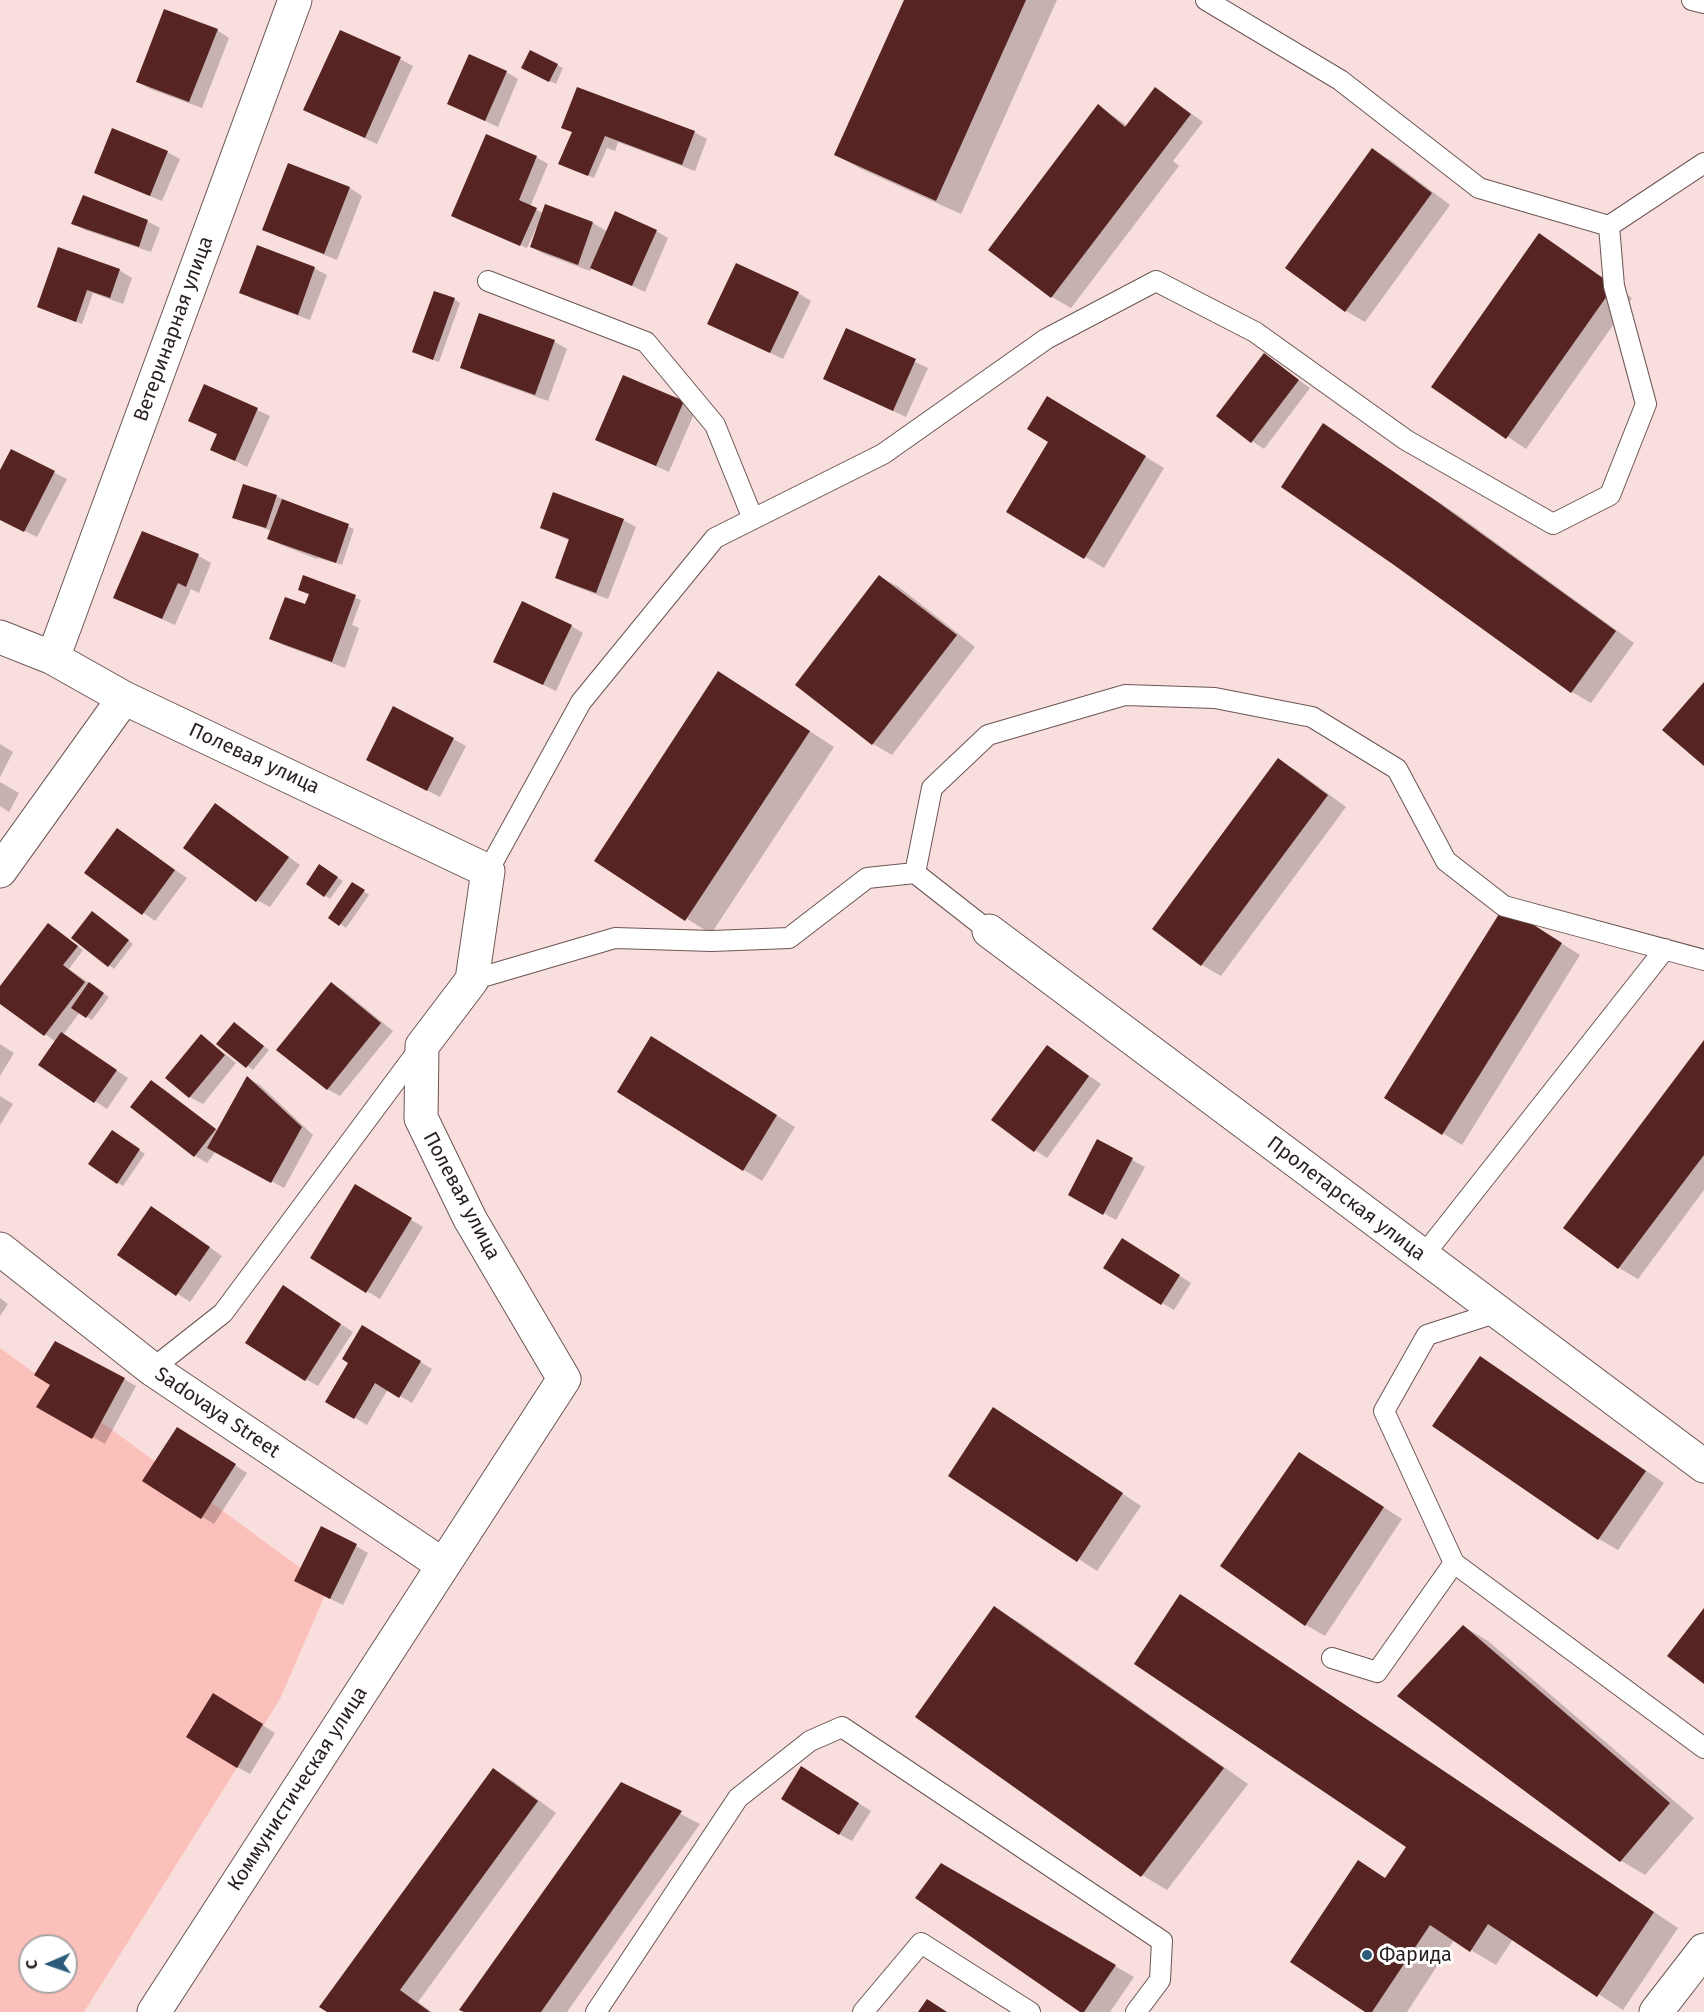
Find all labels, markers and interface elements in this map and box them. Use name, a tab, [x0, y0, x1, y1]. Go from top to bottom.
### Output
street label: Ветеринарная улица	[129, 233, 219, 425]
street label: Полевая улица	[185, 718, 323, 800]
street label: Полевая улица	[417, 1128, 505, 1264]
street label: Пролетарская улица	[1262, 1132, 1430, 1266]
street label: Sadovaya Street	[150, 1362, 284, 1464]
street label: Коммунистическая улица	[223, 1682, 373, 1896]
north arrow	[18, 1934, 78, 1994]
place label: Фарида	[1379, 1943, 1452, 1967]
marker: Фарида	[1360, 1948, 1374, 1962]
text: С	[22, 1960, 41, 1970]

